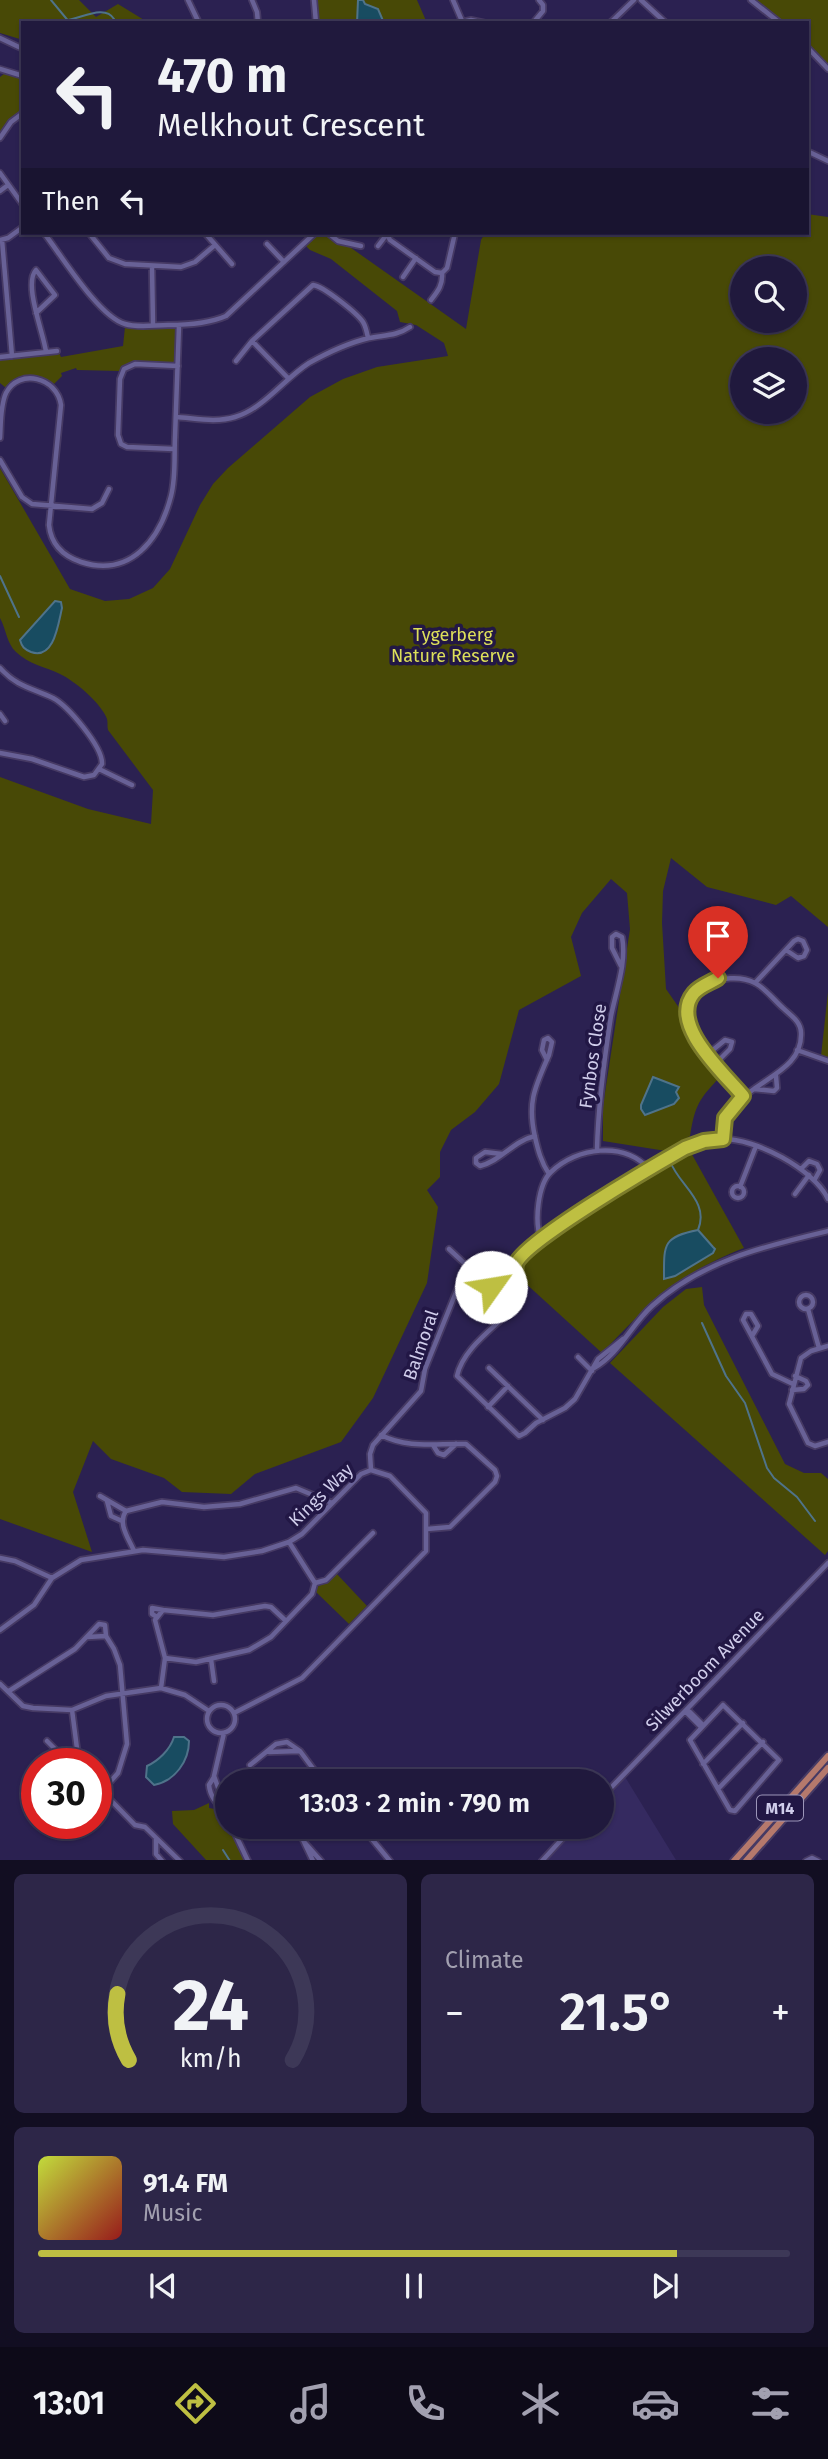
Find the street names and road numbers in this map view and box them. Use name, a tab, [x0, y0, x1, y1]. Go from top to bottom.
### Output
street label: Fynbos Close	[575, 1002, 611, 1110]
street label: Balmoral	[399, 1307, 443, 1383]
street label: Kings Way	[284, 1459, 358, 1531]
street label: Silwerboom Avenue	[641, 1604, 769, 1736]
road number: M14	[757, 1796, 803, 1820]

